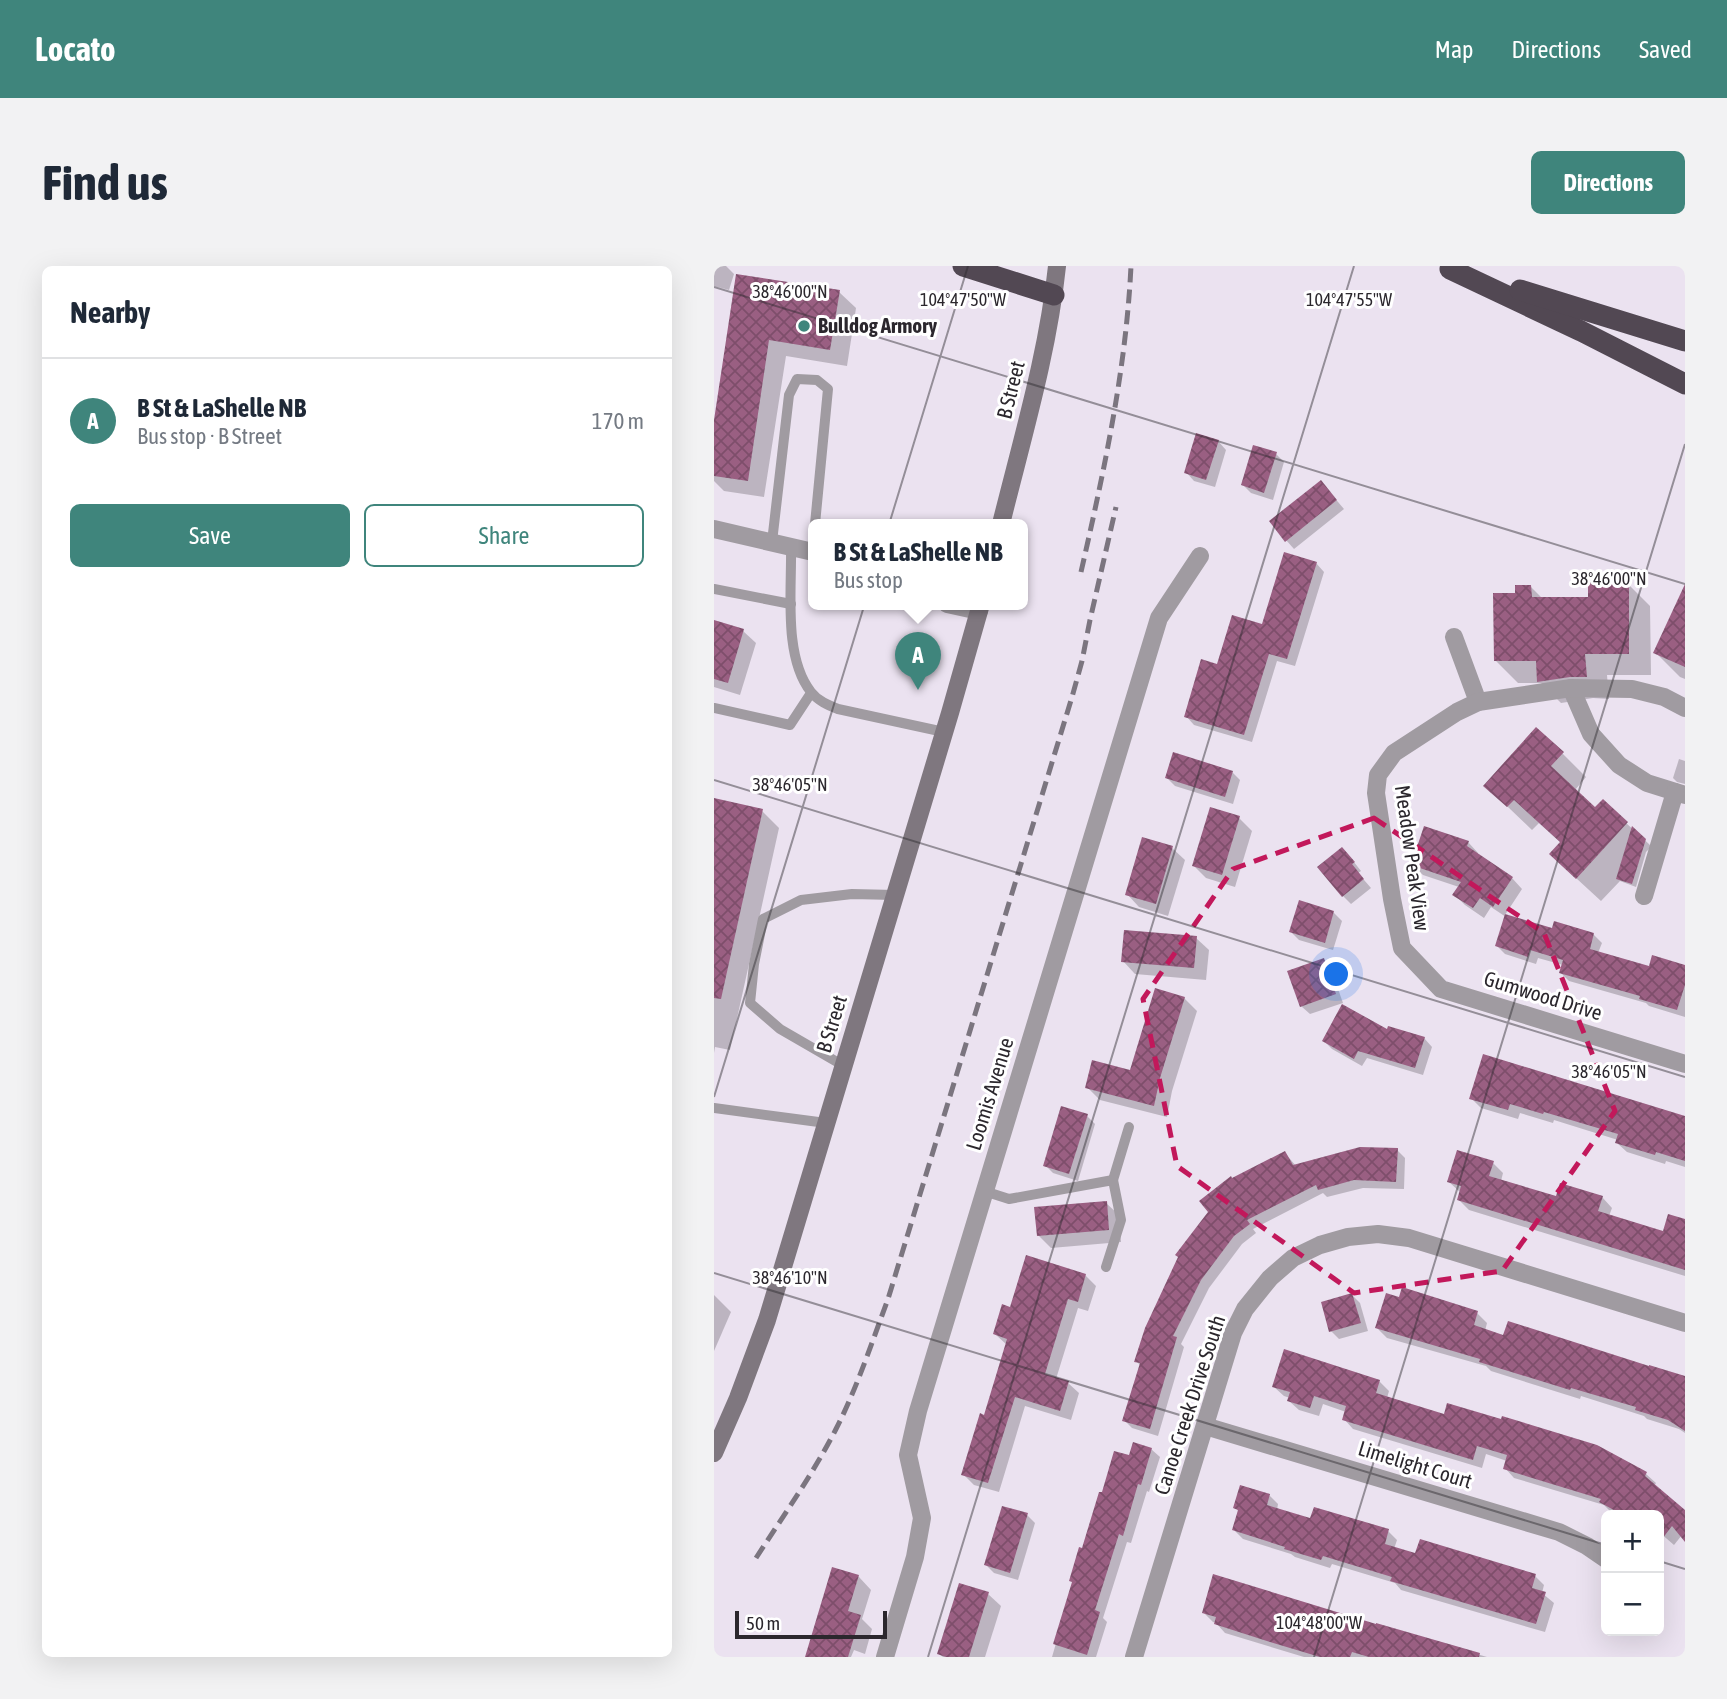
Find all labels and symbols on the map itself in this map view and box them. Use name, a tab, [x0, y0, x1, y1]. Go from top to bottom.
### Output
text: 38°46'00"N	[752, 281, 828, 302]
text: 104°47'50"W	[920, 289, 1006, 310]
text: 104°47'55"W	[1306, 289, 1392, 310]
place label: Bulldog Armory	[818, 313, 937, 337]
marker: Bulldog Armory	[796, 318, 812, 334]
street label: B Street	[991, 358, 1029, 421]
text: 38°46'00"N	[1571, 568, 1647, 589]
pin: A	[895, 632, 941, 690]
text: 38°46'05"N	[752, 774, 828, 795]
street label: Meadow Peak View	[1391, 783, 1435, 933]
your location	[1319, 957, 1353, 991]
street label: Gumwood Drive	[1481, 966, 1605, 1024]
street label: B Street	[811, 992, 851, 1055]
street label: Loomis Avenue	[961, 1035, 1018, 1153]
text: 38°46'05"N	[1571, 1061, 1647, 1082]
text: 38°46'10"N	[752, 1267, 828, 1288]
street label: Canoe Creek Drive South	[1149, 1312, 1229, 1497]
street label: Limelight Court	[1356, 1435, 1475, 1493]
scale bar	[735, 1608, 887, 1640]
text: 104°48'00"W	[1276, 1612, 1362, 1633]

